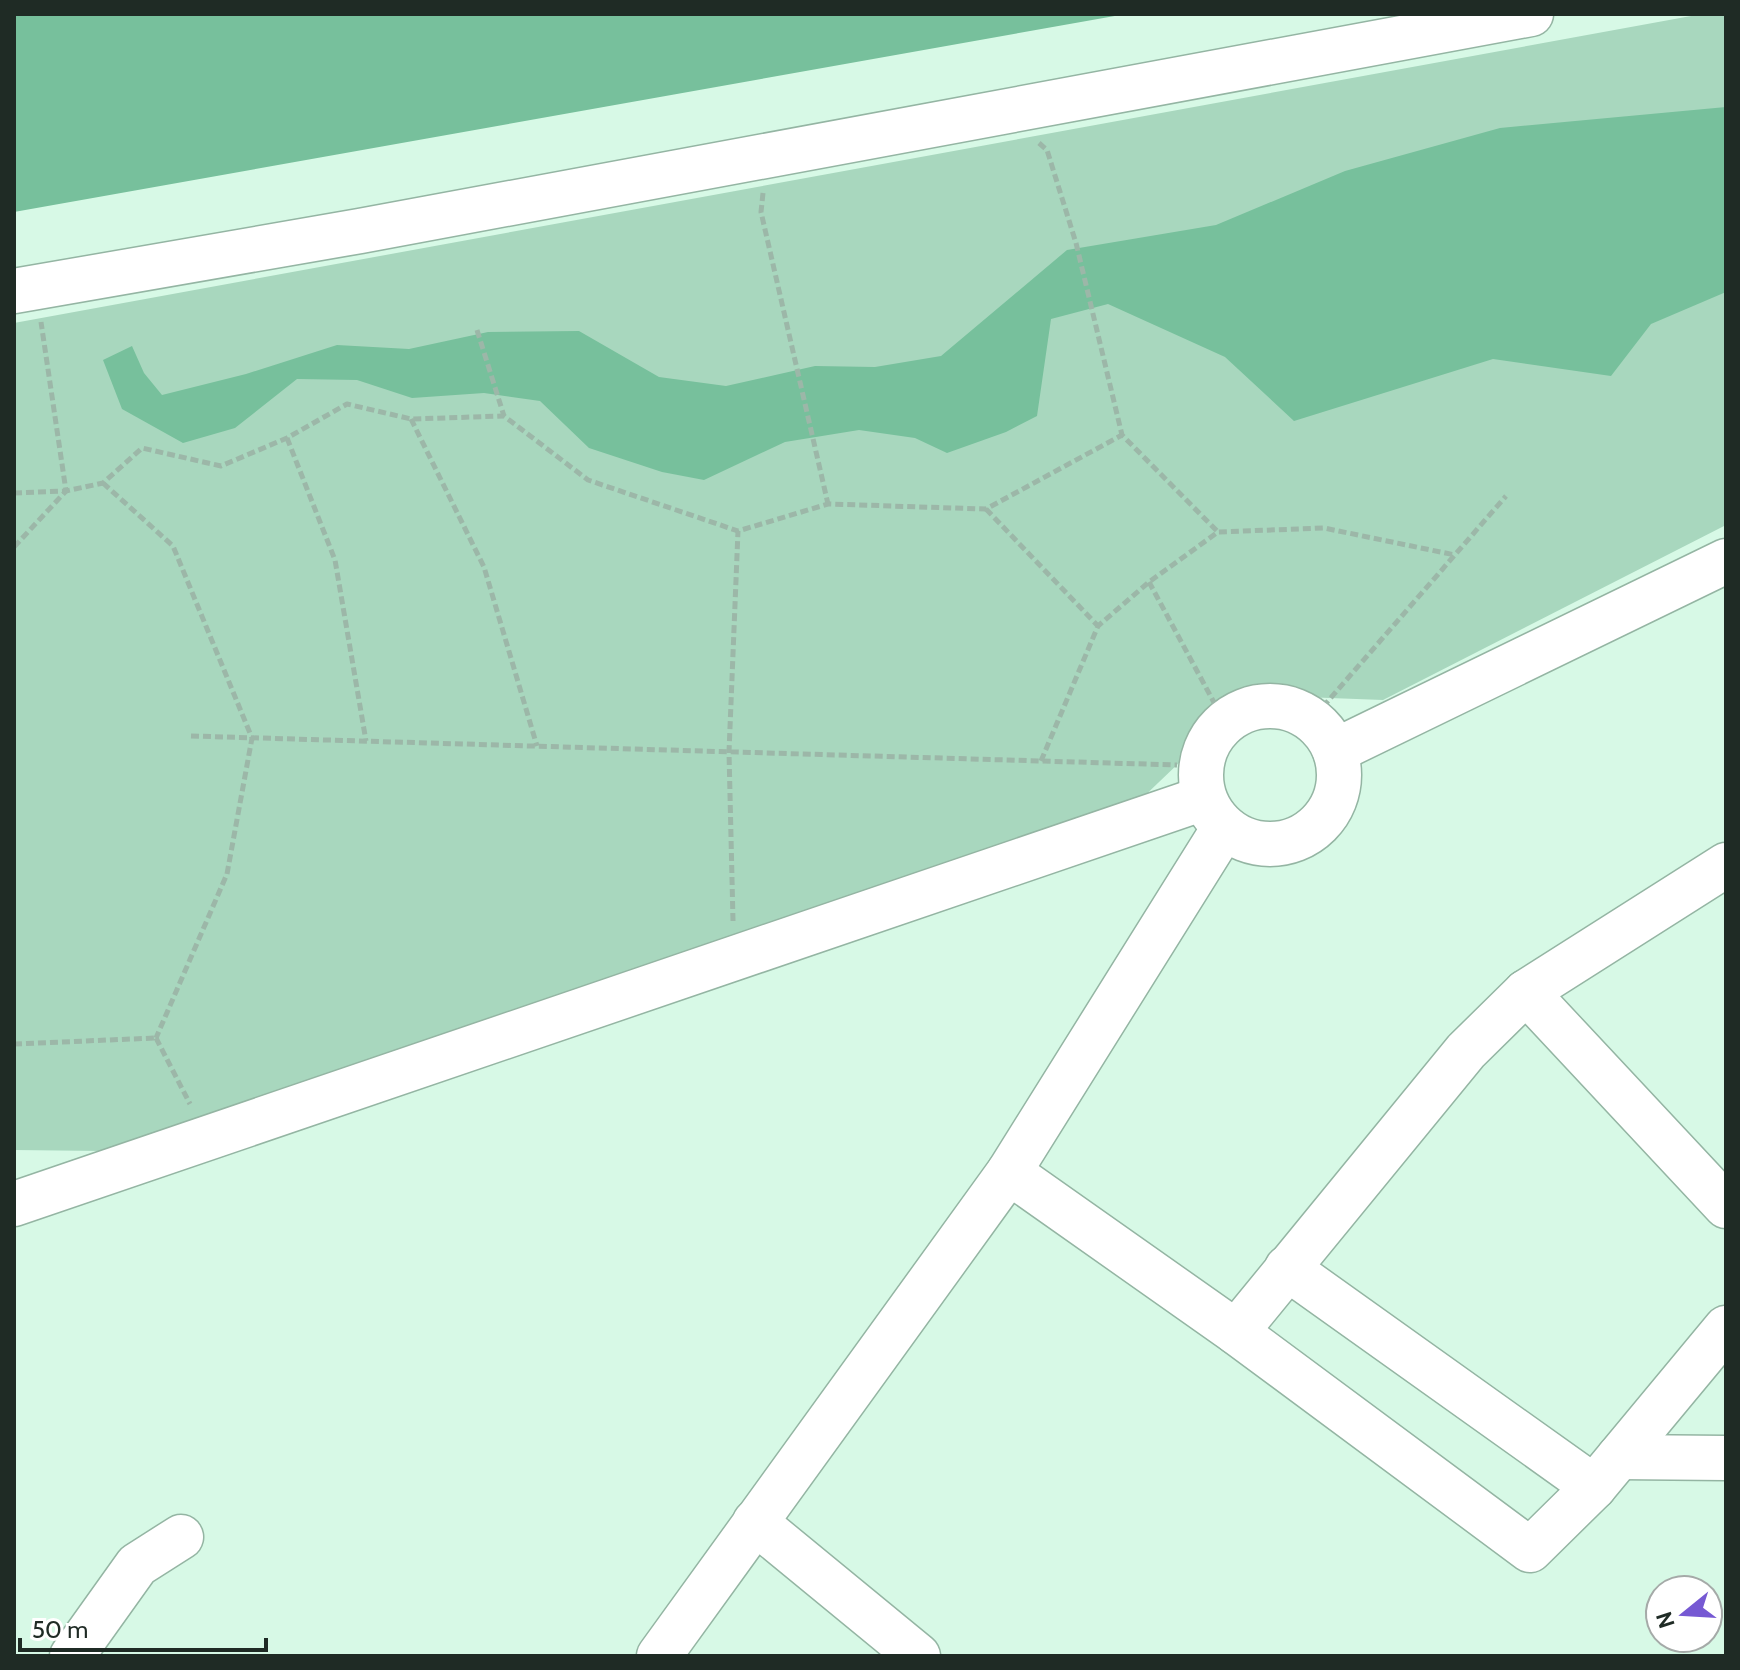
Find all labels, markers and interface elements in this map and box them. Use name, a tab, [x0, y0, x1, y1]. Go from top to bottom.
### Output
north arrow	[1644, 1574, 1724, 1654]
scale bar	[20, 1602, 266, 1652]
text: N	[1650, 1608, 1681, 1632]
text: 50 m	[32, 1615, 88, 1644]

